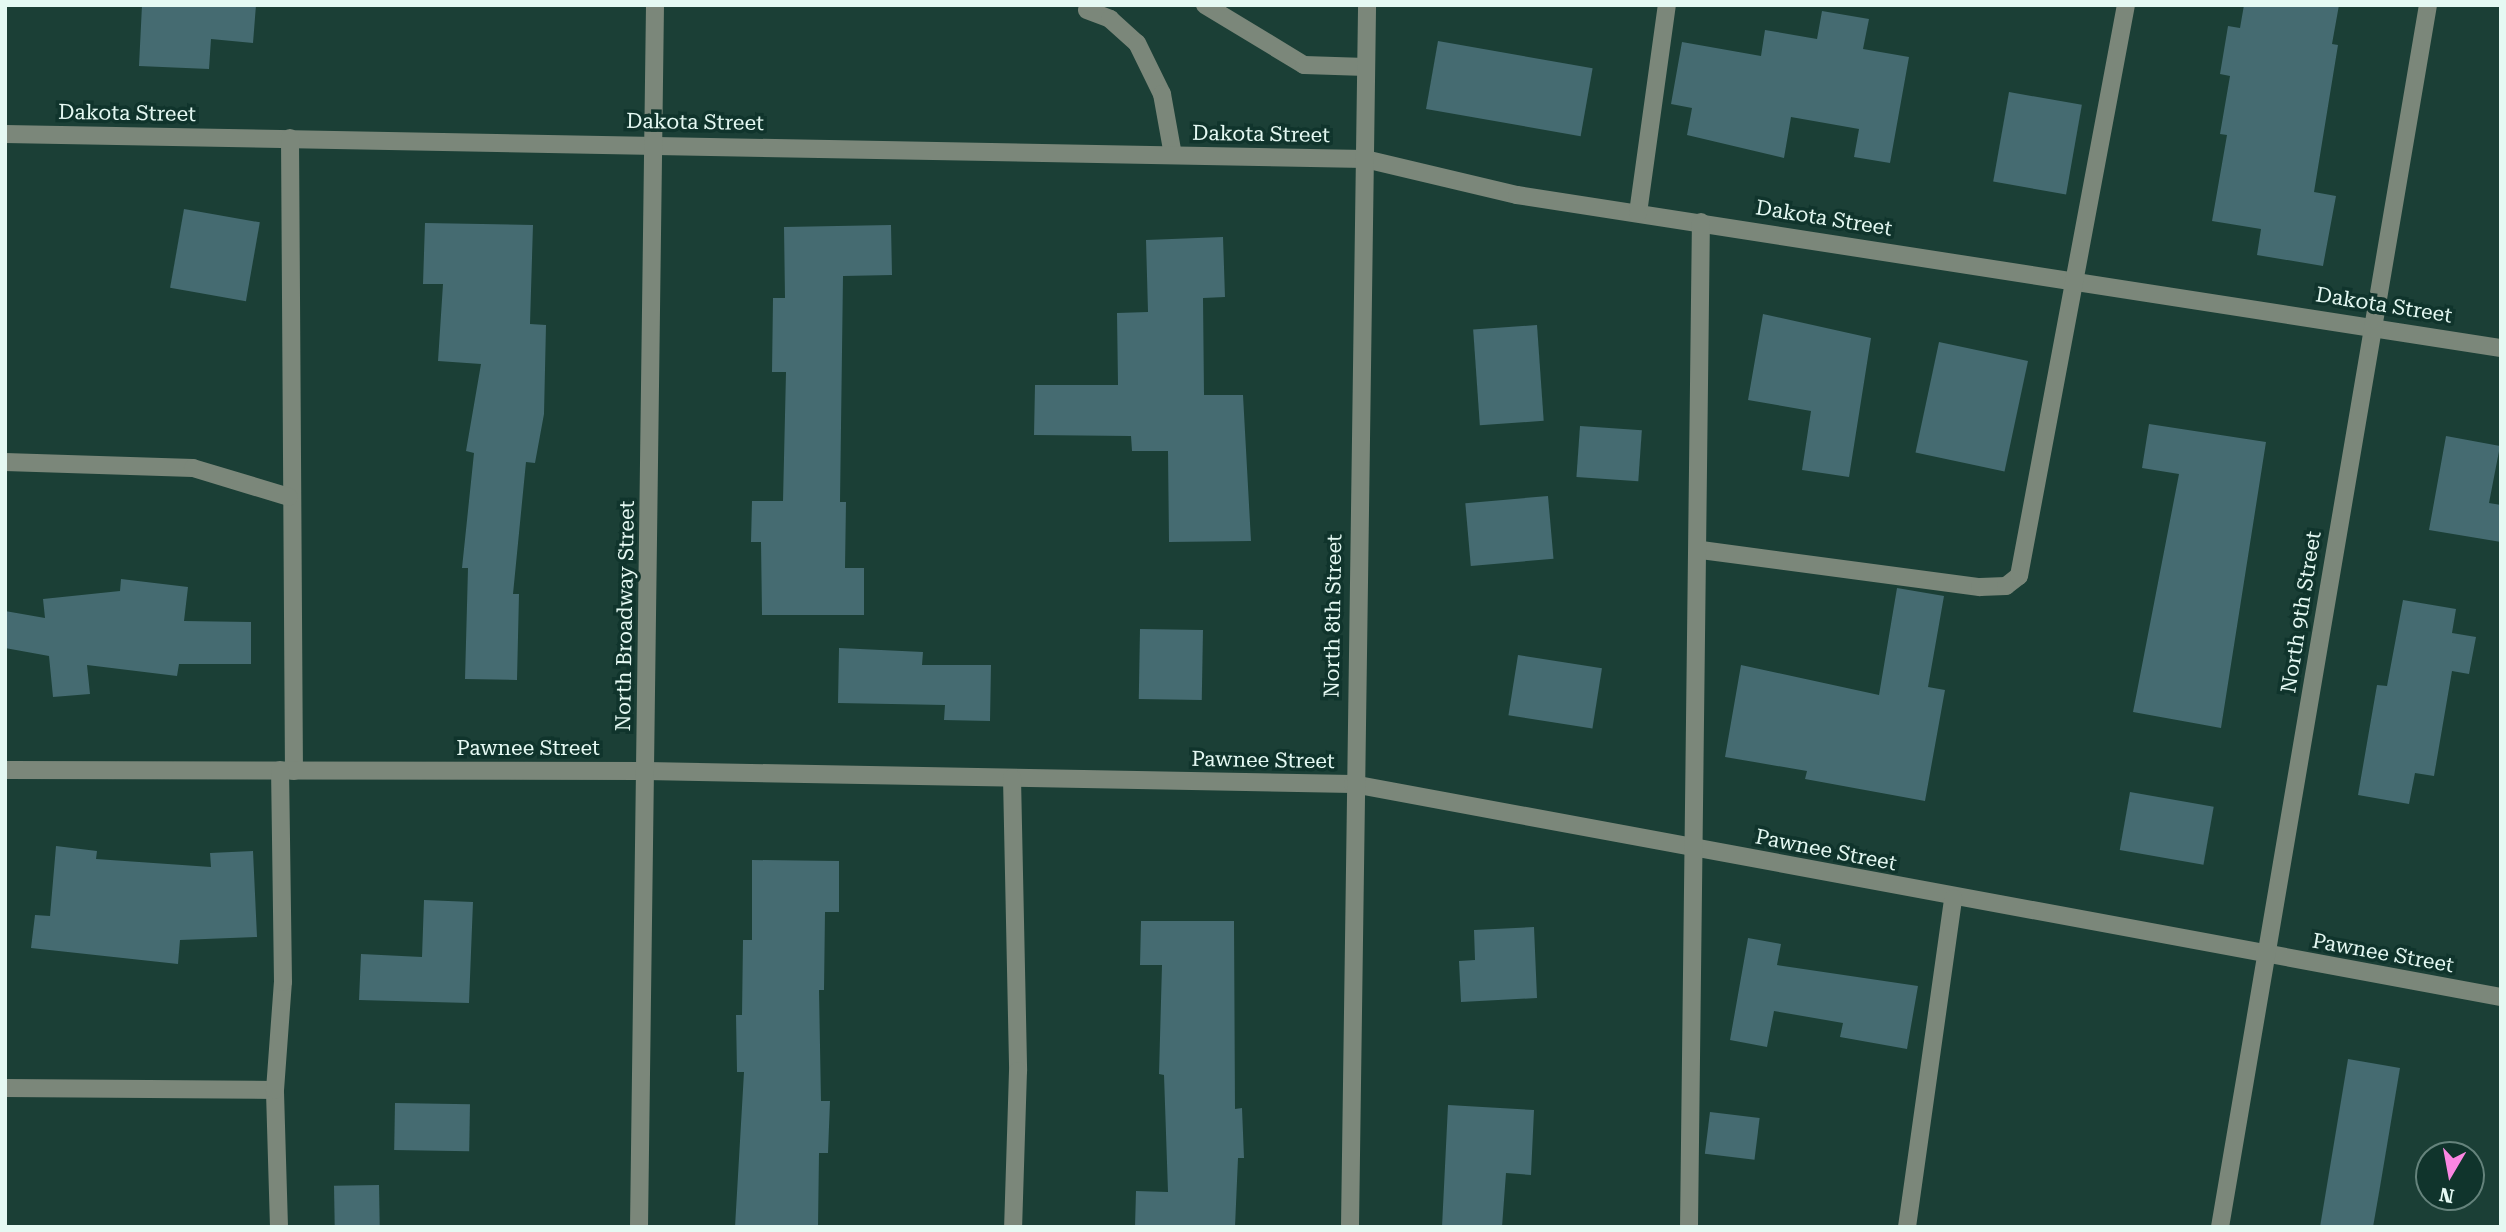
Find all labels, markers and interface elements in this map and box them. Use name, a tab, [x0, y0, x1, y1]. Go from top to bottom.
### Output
street label: Dakota Street	[58, 99, 196, 127]
street label: Dakota Street	[626, 108, 764, 136]
street label: Dakota Street	[1192, 120, 1330, 148]
street label: Dakota Street	[1754, 195, 1894, 241]
street label: Dakota Street	[2314, 282, 2454, 328]
street label: North Broadway Street	[610, 500, 640, 732]
street label: North 9th Street	[2276, 529, 2326, 695]
street label: North 8th Street	[1319, 534, 1347, 698]
street label: Pawnee Street	[456, 735, 600, 761]
street label: Pawnee Street	[1191, 746, 1335, 774]
street label: Pawnee Street	[1753, 824, 1899, 876]
street label: Pawnee Street	[2310, 928, 2456, 978]
north arrow	[2415, 1141, 2485, 1211]
text: N	[2437, 1183, 2456, 1208]

